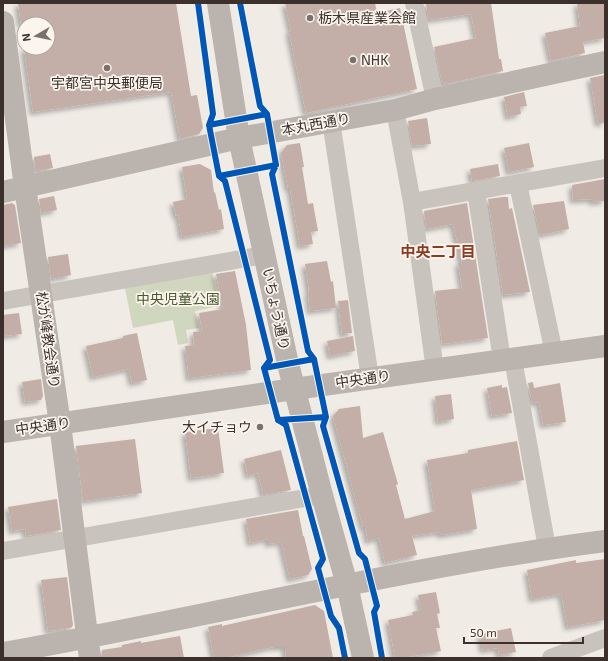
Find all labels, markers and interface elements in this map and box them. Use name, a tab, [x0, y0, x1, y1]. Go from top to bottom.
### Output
place label: 栃木県産業会館	[318, 9, 416, 26]
marker: 栃木県産業会館	[305, 13, 315, 23]
north arrow	[16, 16, 56, 56]
text: N	[19, 33, 33, 43]
place label: NHK	[361, 51, 389, 68]
marker: NHK	[348, 55, 358, 65]
marker: 宇都宮中央郵便局	[102, 63, 112, 73]
place label: 宇都宮中央郵便局	[51, 74, 163, 91]
street label: 本丸西通り	[280, 109, 352, 138]
district label: 中央二丁目	[400, 242, 476, 260]
street label: いちょう通り	[259, 266, 294, 352]
street label: 松が峰教会通り	[33, 290, 64, 390]
park label: 中央児童公園	[136, 290, 220, 307]
street label: 中央通り	[334, 366, 392, 391]
street label: 中央通り	[14, 413, 72, 438]
place label: 大イチョウ	[182, 418, 252, 435]
marker: 大イチョウ	[255, 422, 265, 432]
scale bar	[464, 619, 583, 645]
text: 50 m	[470, 625, 497, 639]

